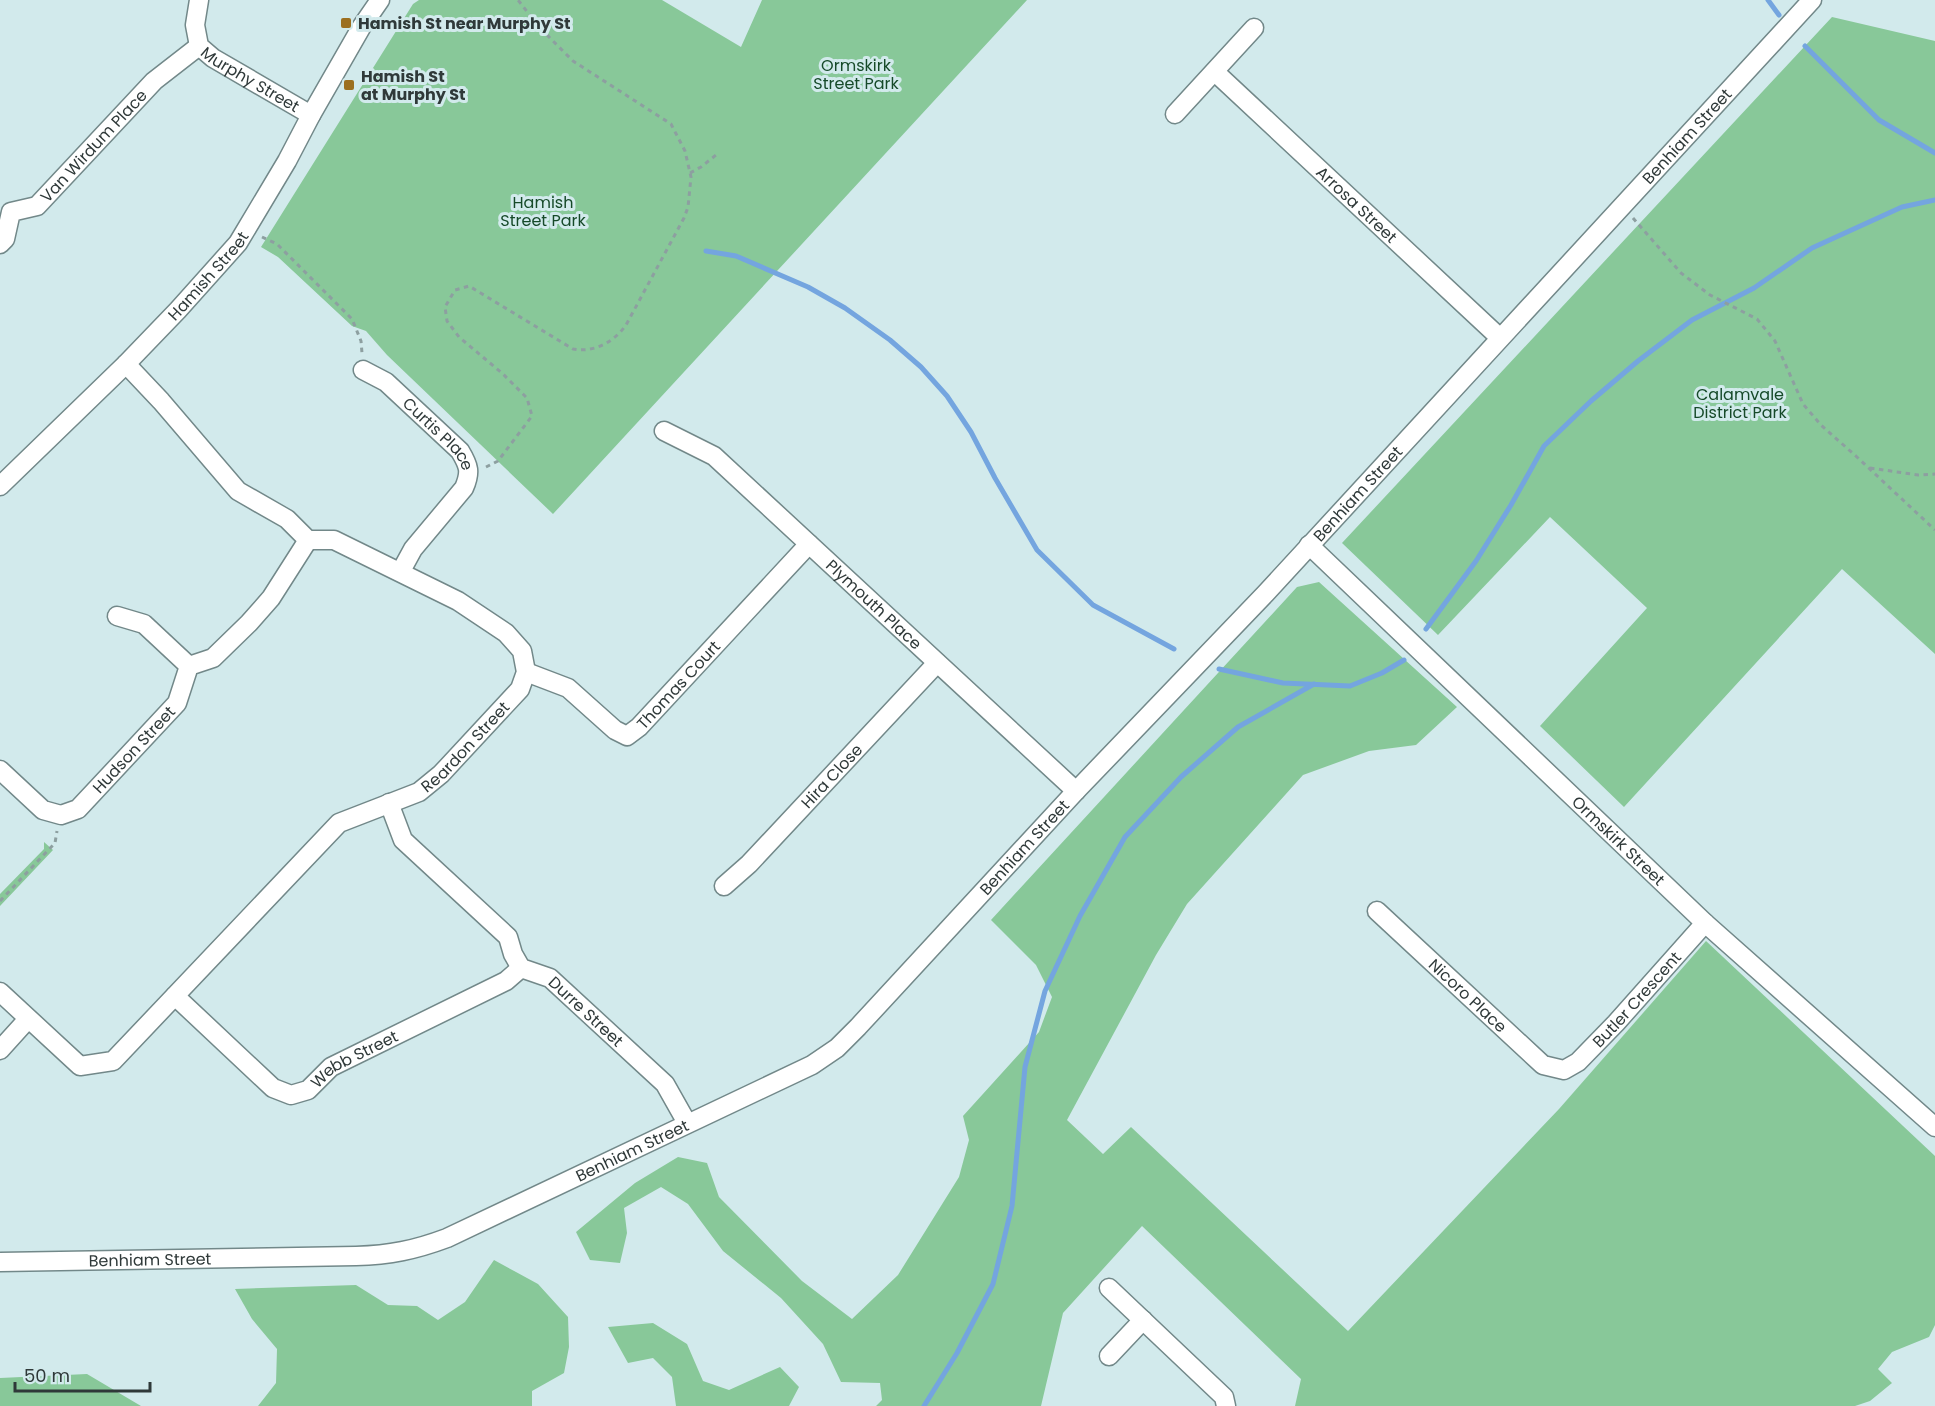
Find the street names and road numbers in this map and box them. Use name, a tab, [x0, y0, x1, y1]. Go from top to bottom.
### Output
street label: Murphy Street	[196, 41, 304, 118]
street label: Benhiam Street	[1637, 83, 1737, 189]
street label: Van Wirdum Place	[35, 84, 152, 207]
street label: Arrosa Street	[1311, 161, 1403, 248]
street label: Hamish Street	[163, 227, 254, 325]
street label: Curtis Place	[398, 392, 479, 473]
street label: Benhiam Street	[1308, 441, 1408, 546]
street label: Plymouth Place	[821, 554, 927, 654]
street label: Thomas Court	[631, 635, 725, 734]
street label: Reardon Street	[416, 696, 515, 798]
street label: Hudson Street	[87, 700, 180, 798]
street label: Hira Close	[795, 738, 868, 813]
street label: Ormskirk Street	[1567, 790, 1670, 891]
street label: Benhiam Street	[974, 794, 1074, 900]
street label: Butler Crescent	[1587, 946, 1686, 1052]
street label: Nicoro Place	[1424, 953, 1512, 1038]
street label: Durre Street	[543, 971, 629, 1052]
street label: Webb Street	[305, 1024, 402, 1093]
street label: Benhiam Street	[572, 1114, 692, 1187]
street label: Benhiam Street	[88, 1247, 212, 1272]

